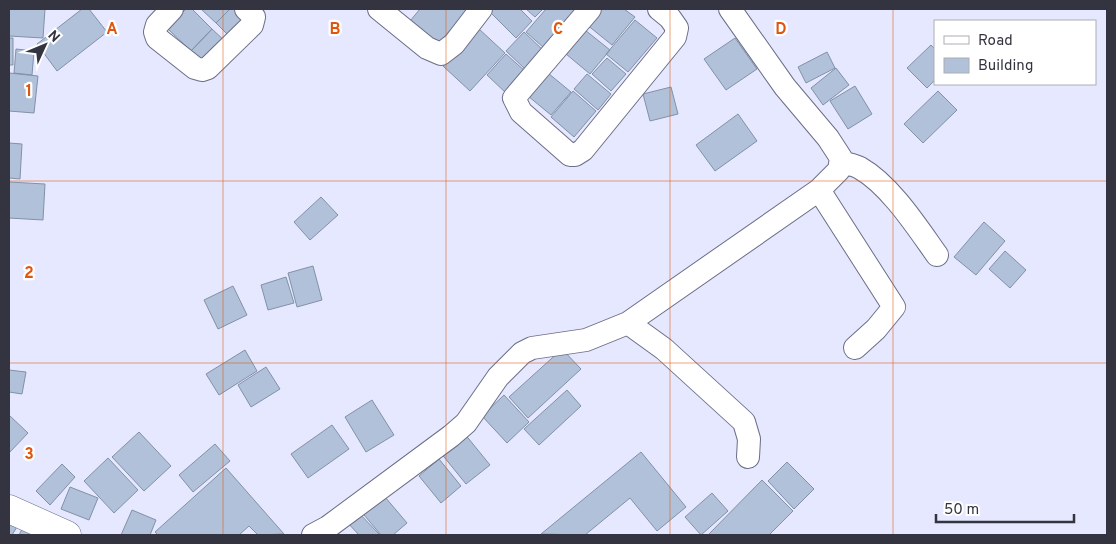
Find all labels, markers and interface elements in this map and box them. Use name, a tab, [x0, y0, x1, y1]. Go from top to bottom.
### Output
north arrow	[20, 20, 70, 70]
text: A	[106, 20, 118, 40]
text: B	[329, 20, 341, 40]
text: C	[553, 20, 563, 40]
text: D	[775, 20, 787, 40]
legend	[934, 20, 1096, 85]
text: N	[44, 27, 63, 47]
text: Road	[978, 32, 1013, 51]
text: Building	[978, 57, 1033, 76]
text: 1	[26, 82, 32, 102]
text: 2	[24, 264, 34, 284]
text: 3	[24, 445, 34, 465]
scale bar	[936, 492, 1074, 524]
text: 50 m	[944, 501, 979, 520]

